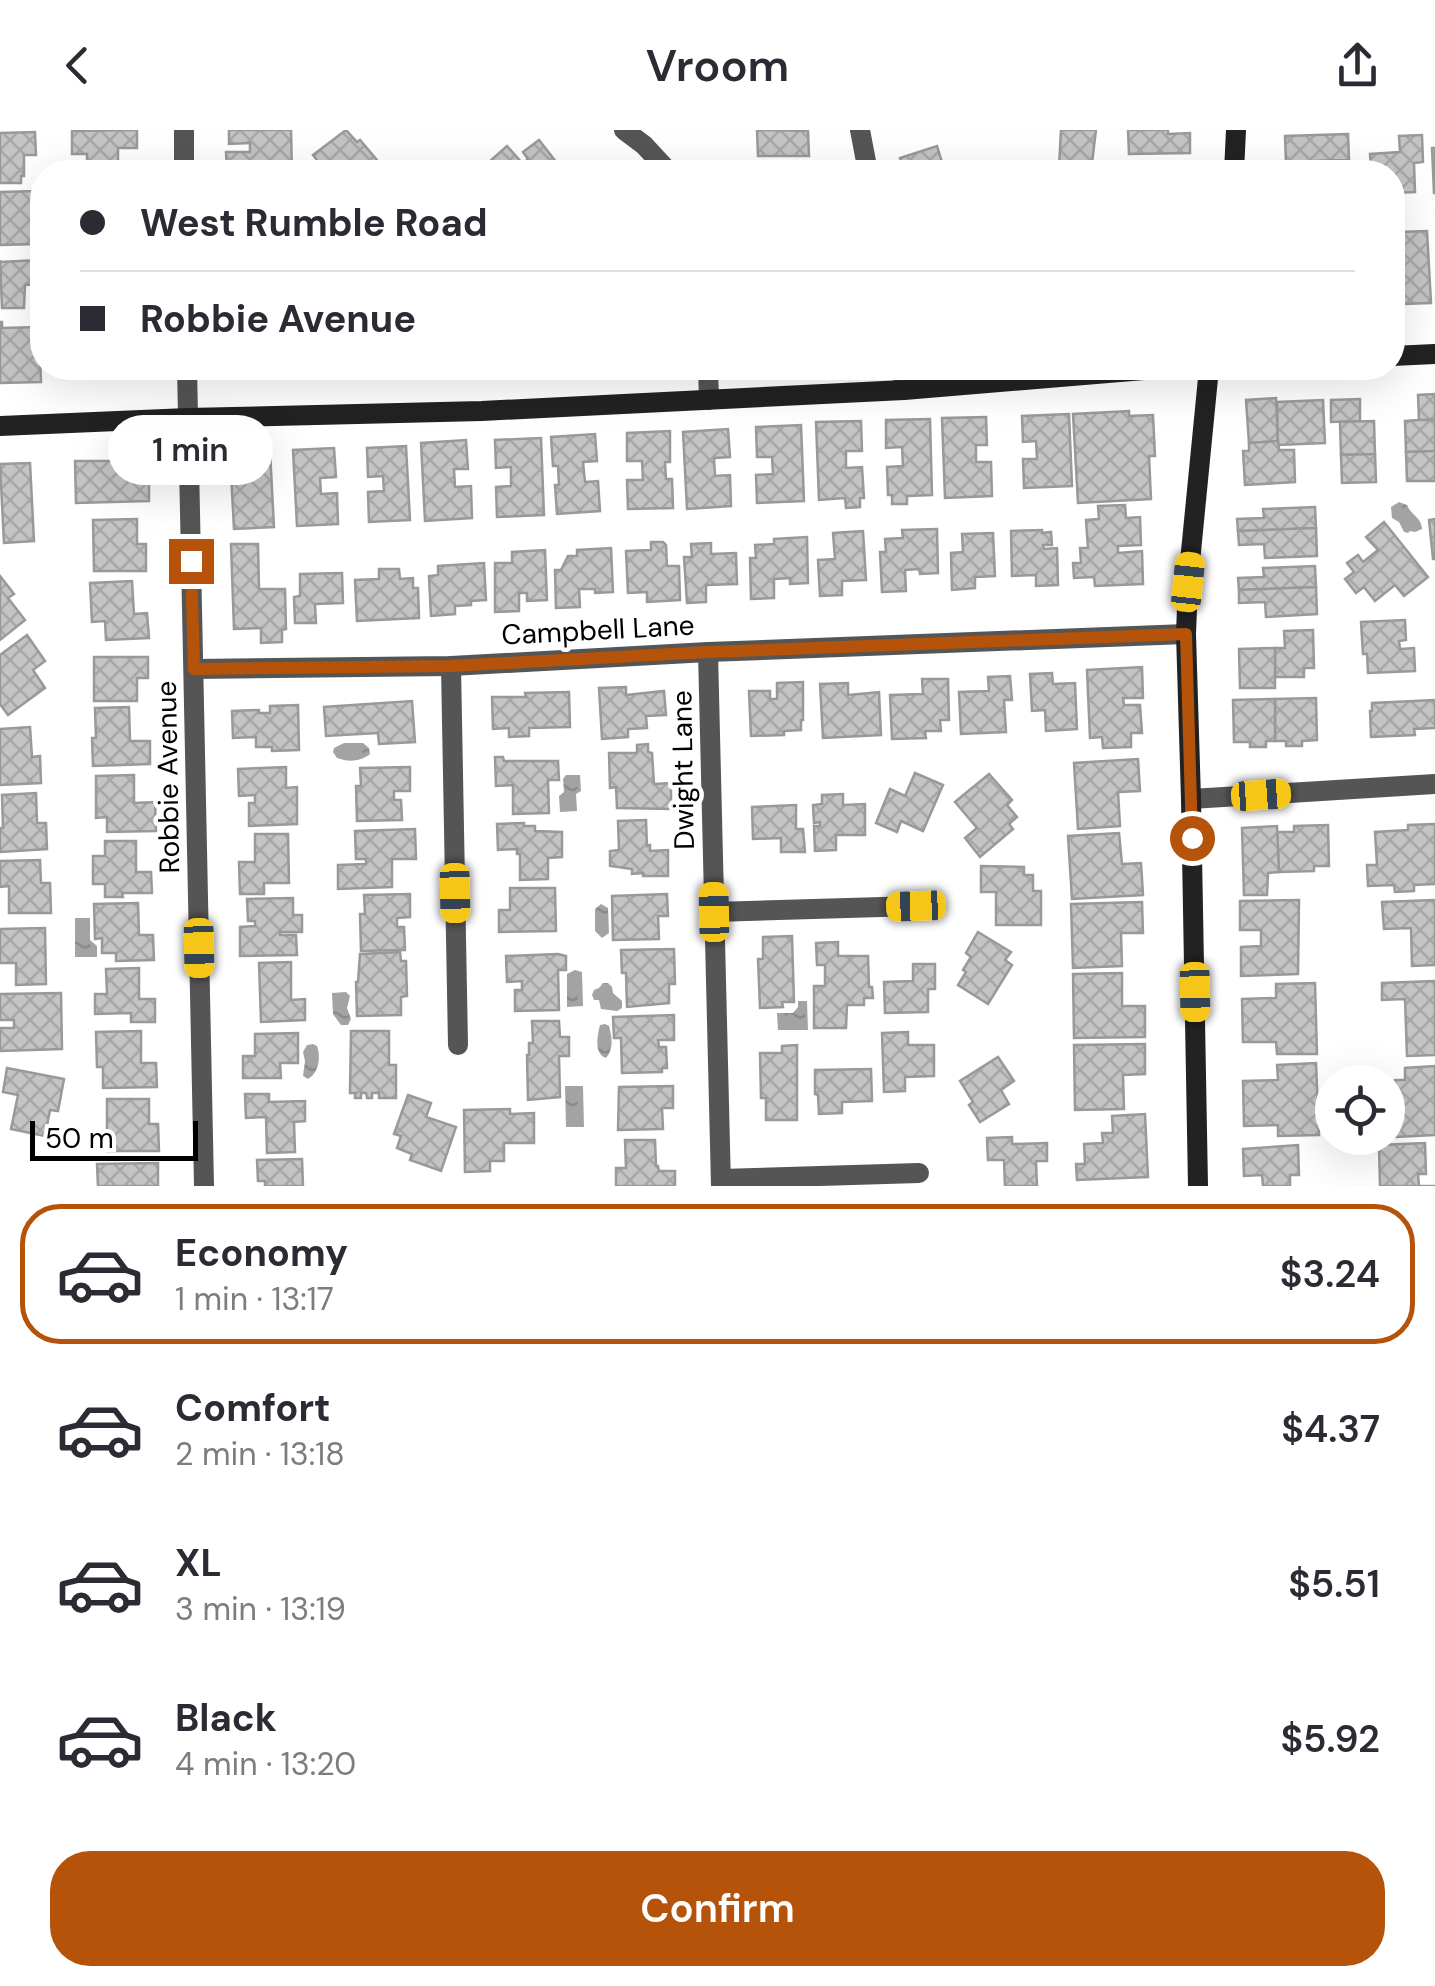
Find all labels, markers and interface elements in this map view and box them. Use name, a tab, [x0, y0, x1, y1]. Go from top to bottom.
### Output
text: Vroom	[646, 36, 789, 95]
icon: back	[50, 38, 105, 93]
icon: share	[1330, 38, 1385, 93]
text: West Rumble Road	[140, 198, 488, 248]
text: Robbie Avenue	[140, 294, 416, 344]
callout: 1 min	[109, 416, 274, 486]
text: 1 min	[152, 429, 229, 471]
route end	[169, 539, 214, 584]
car	[1170, 551, 1206, 613]
street label: Campbell Lane	[501, 606, 695, 654]
street label: Robbie Avenue	[148, 680, 188, 874]
street label: Dwight Lane	[663, 690, 703, 850]
car	[1230, 778, 1292, 812]
route start	[1170, 816, 1215, 861]
car	[439, 863, 471, 923]
car	[698, 882, 730, 942]
car	[885, 890, 947, 922]
car	[183, 918, 215, 978]
car	[1179, 962, 1211, 1022]
map controls	[1315, 1065, 1405, 1155]
button: locate	[1315, 1065, 1405, 1155]
scale bar	[30, 1116, 198, 1160]
text: 50 m	[45, 1120, 114, 1157]
text: Economy	[175, 1228, 348, 1278]
icon: car	[55, 1229, 145, 1319]
text: $3.24	[1280, 1249, 1380, 1299]
text: 1 min · 13:17	[175, 1278, 334, 1320]
text: Comfort	[175, 1383, 331, 1433]
icon: car	[55, 1384, 145, 1474]
text: $4.37	[1281, 1404, 1380, 1454]
text: 2 min · 13:18	[175, 1433, 345, 1475]
text: XL	[175, 1538, 222, 1588]
icon: car	[55, 1539, 145, 1629]
text: $5.51	[1288, 1559, 1380, 1609]
text: 3 min · 13:19	[175, 1588, 346, 1630]
text: Black	[175, 1693, 277, 1743]
icon: car	[55, 1694, 145, 1784]
text: $5.92	[1280, 1714, 1380, 1764]
text: 4 min · 13:20	[175, 1743, 356, 1785]
button: Confirm	[50, 1851, 1385, 1966]

